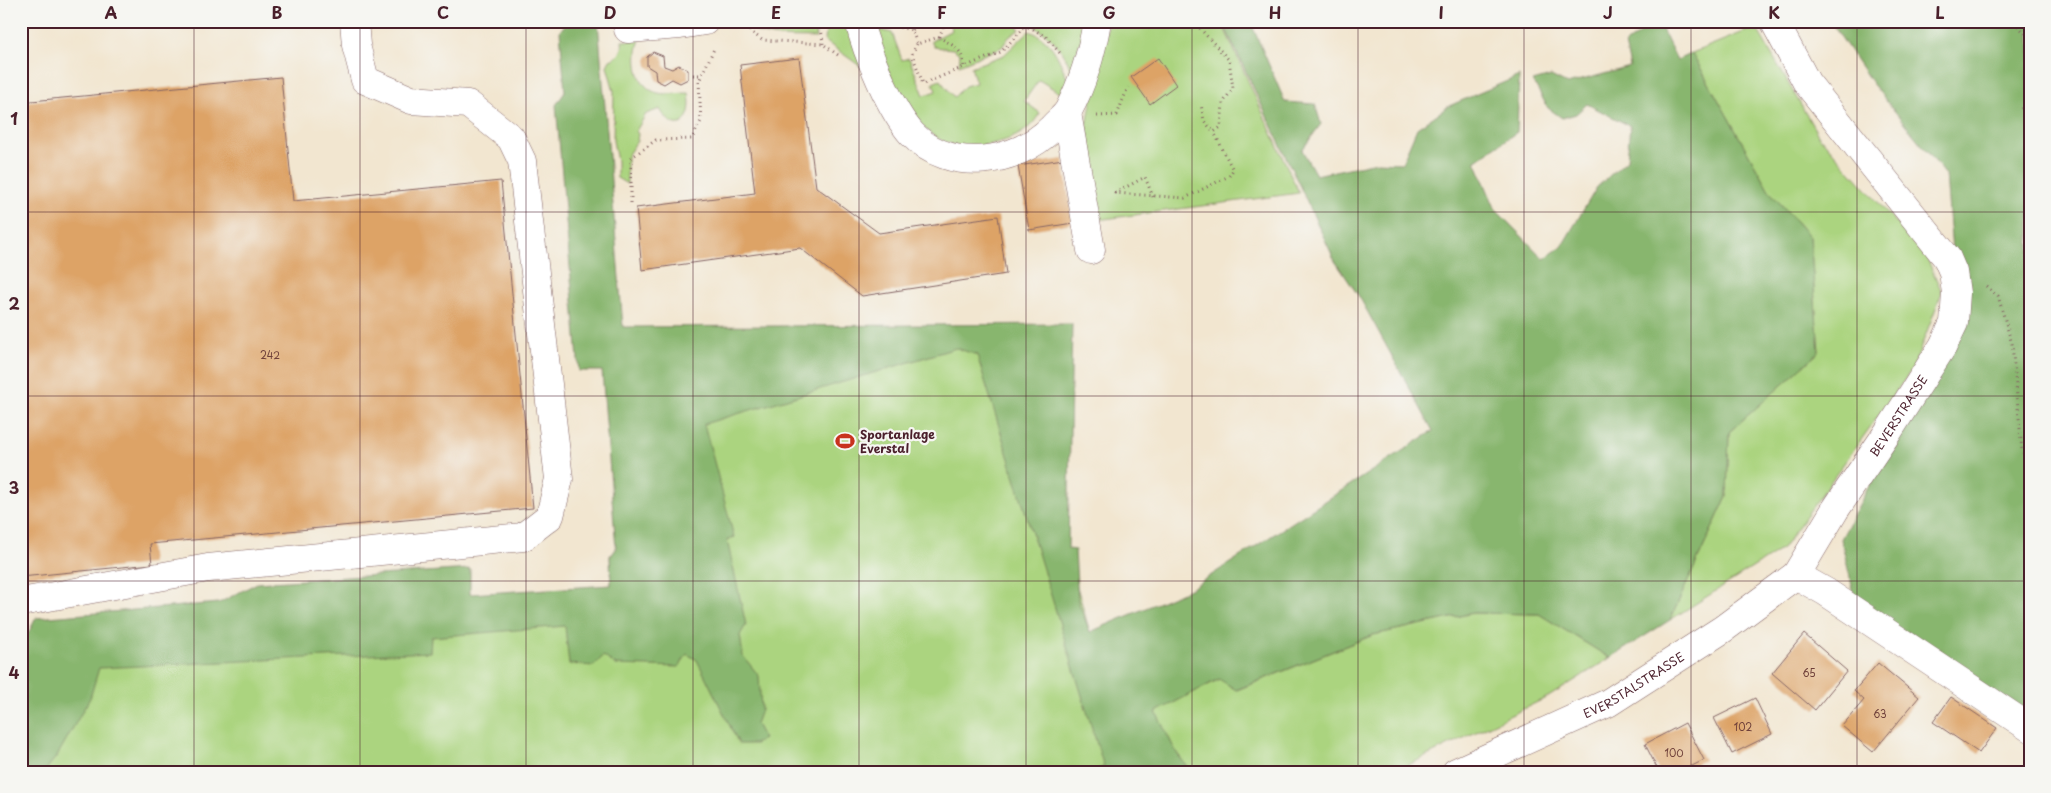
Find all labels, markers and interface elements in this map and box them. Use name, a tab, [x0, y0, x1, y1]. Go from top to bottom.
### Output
text: A	[105, 0, 118, 24]
text: B	[272, 0, 283, 24]
text: C	[437, 0, 449, 24]
text: D	[604, 0, 616, 24]
text: E	[771, 0, 781, 24]
text: F	[937, 0, 947, 24]
text: G	[1102, 0, 1116, 24]
text: H	[1269, 0, 1281, 24]
text: I	[1438, 0, 1444, 24]
text: J	[1603, 0, 1613, 24]
text: K	[1768, 0, 1780, 24]
text: L	[1935, 0, 1945, 24]
text: 1	[10, 106, 18, 130]
text: 2	[8, 291, 20, 315]
house number: 242	[260, 347, 280, 362]
street label: BEVERSTRASSE	[1865, 371, 1932, 460]
place label: Sportanlage Everstal	[860, 425, 935, 457]
sports icon: Sportanlage Everstal	[834, 430, 856, 452]
text: 3	[9, 475, 19, 499]
street label: EVERSTALSTRASSE	[1580, 647, 1688, 722]
text: 4	[9, 660, 20, 684]
house number: 65	[1802, 665, 1816, 680]
house number: 63	[1873, 706, 1887, 721]
house number: 102	[1734, 719, 1752, 734]
house number: 100	[1664, 745, 1684, 760]

